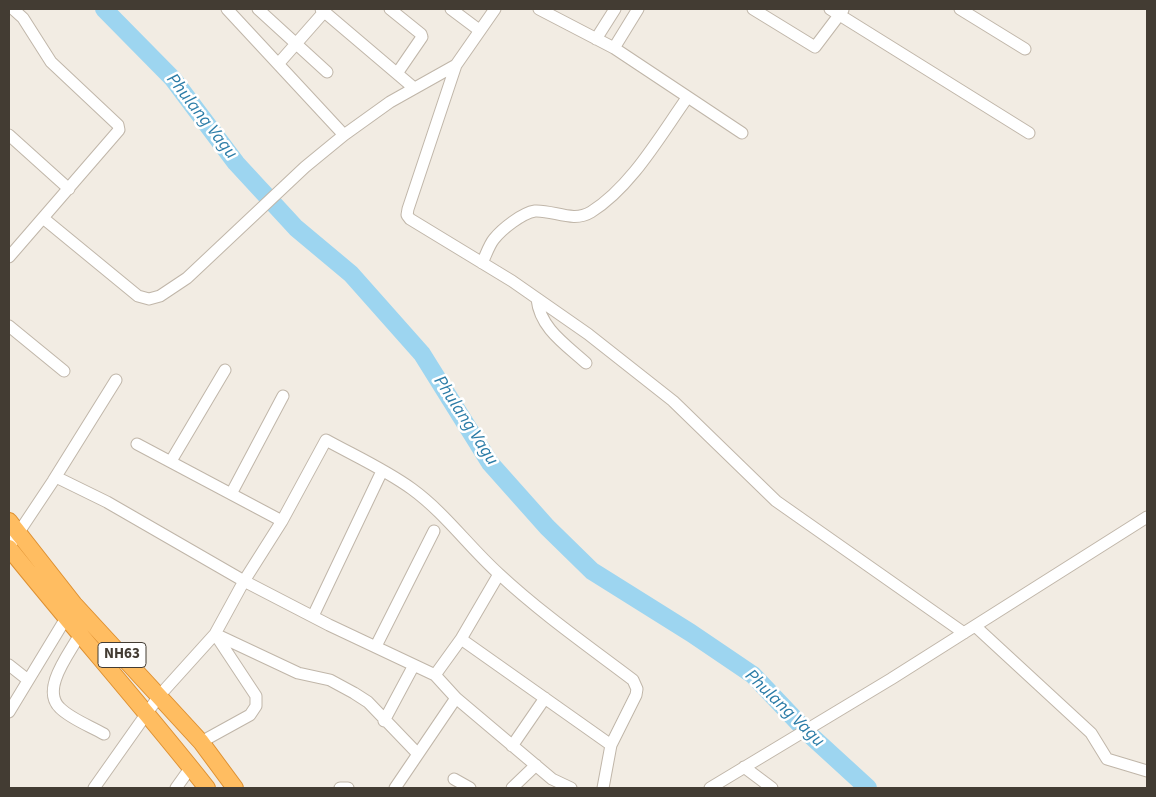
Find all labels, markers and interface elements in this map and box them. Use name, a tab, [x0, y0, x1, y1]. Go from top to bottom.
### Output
water label: Phulang Vagu	[161, 70, 241, 164]
water label: Phulang Vagu	[428, 372, 502, 470]
road number: NH63	[98, 642, 146, 668]
water label: Phulang Vagu	[740, 666, 828, 752]

